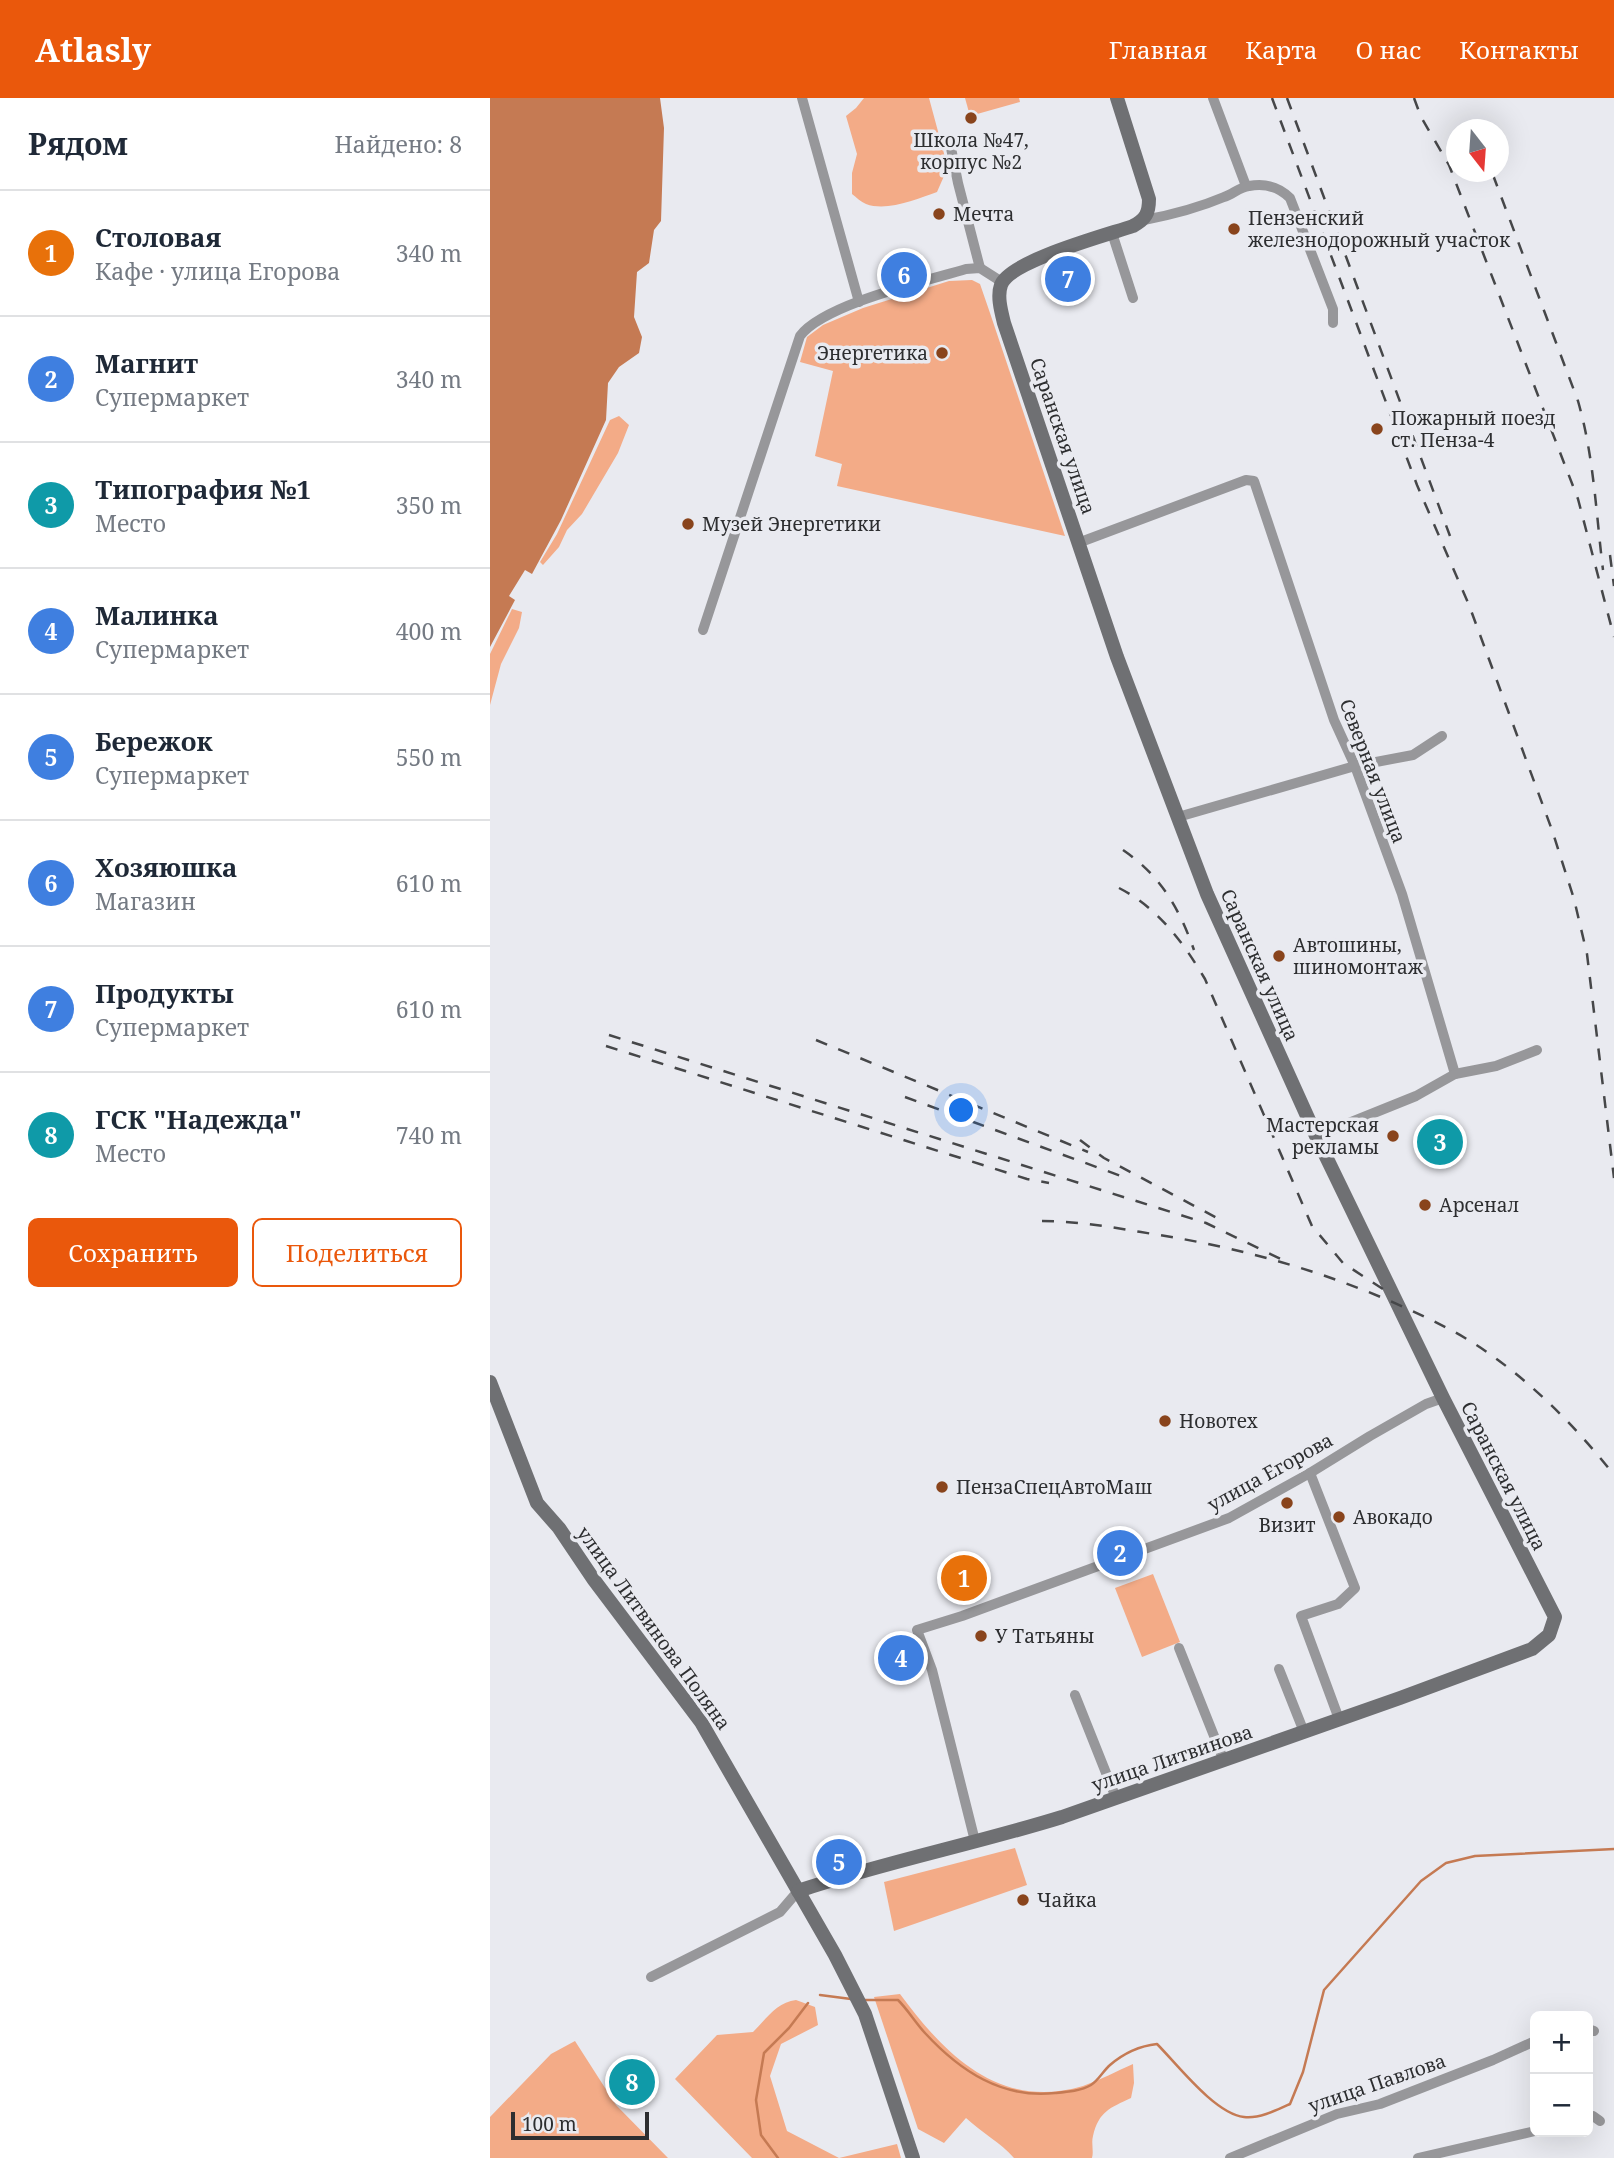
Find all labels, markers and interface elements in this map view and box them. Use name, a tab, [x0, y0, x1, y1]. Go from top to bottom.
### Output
text: Atlasly	[35, 27, 151, 72]
text: Главная	[1109, 33, 1207, 66]
text: Карта	[1245, 33, 1318, 66]
text: О нас	[1356, 33, 1421, 66]
text: Контакты	[1459, 33, 1579, 66]
marker: Школа №47, корпус №2	[963, 110, 979, 126]
north arrow	[1446, 119, 1509, 182]
text: Рядом	[28, 123, 128, 164]
place label: Школа №47, корпус №2	[913, 127, 1029, 175]
text: Найдено: 8	[334, 128, 462, 160]
place label: Мечта	[953, 201, 1014, 227]
place label: Пензенский железнодорожный участок	[1248, 205, 1511, 253]
marker: Мечта	[931, 206, 947, 222]
text: Столовая	[95, 219, 221, 255]
marker: Пензенский железнодорожный участок	[1226, 221, 1242, 237]
text: 1	[45, 237, 58, 269]
text: 340 m	[396, 237, 462, 269]
pin: 6	[881, 249, 927, 301]
pin: 7	[1045, 253, 1091, 305]
text: Кафе · улица Егорова	[95, 255, 340, 287]
place label: Энергетика	[817, 340, 928, 366]
text: Магнит	[95, 345, 198, 381]
marker: Энергетика	[934, 345, 950, 361]
street label: Саранская улица	[1024, 354, 1102, 518]
text: 2	[45, 363, 58, 395]
text: 340 m	[396, 363, 462, 395]
text: Супермаркет	[95, 381, 249, 413]
place label: Пожарный поезд ст. Пенза-4	[1391, 405, 1556, 453]
marker: Пожарный поезд ст. Пенза-4	[1369, 421, 1385, 437]
text: Типография №1	[95, 471, 311, 507]
text: 3	[45, 489, 58, 521]
text: 350 m	[396, 489, 462, 521]
text: Место	[95, 507, 166, 539]
place label: Музей Энергетики	[702, 511, 881, 537]
marker: Музей Энергетики	[680, 516, 696, 532]
text: Малинка	[95, 597, 219, 633]
text: 4	[45, 615, 58, 647]
text: 400 m	[396, 615, 462, 647]
text: Супермаркет	[95, 633, 249, 665]
street label: Северная улица	[1334, 695, 1412, 847]
text: Бережок	[95, 723, 213, 759]
text: 5	[45, 741, 58, 773]
text: 550 m	[396, 741, 462, 773]
text: Супермаркет	[95, 759, 249, 791]
text: Хозяюшка	[95, 849, 237, 885]
text: 6	[45, 867, 58, 899]
text: 610 m	[396, 867, 462, 899]
text: Магазин	[95, 885, 196, 917]
street label: Саранская улица	[1215, 885, 1305, 1045]
place label: Автошины, шиномонтаж	[1293, 932, 1424, 980]
marker: Автошины, шиномонтаж	[1271, 948, 1287, 964]
text: Продукты	[95, 975, 234, 1011]
text: 7	[45, 993, 58, 1025]
text: 610 m	[396, 993, 462, 1025]
text: Супермаркет	[95, 1011, 249, 1043]
your location	[944, 1093, 978, 1127]
text: ГСК "Надежда"	[95, 1101, 302, 1137]
place label: Мастерская рекламы	[1266, 1112, 1379, 1160]
pin: 3	[1417, 1116, 1463, 1168]
text: 8	[45, 1119, 58, 1151]
text: 740 m	[396, 1119, 462, 1151]
marker: Мастерская рекламы	[1385, 1128, 1401, 1144]
text: Место	[95, 1137, 166, 1169]
place label: Арсенал	[1439, 1192, 1519, 1218]
marker: Арсенал	[1417, 1197, 1433, 1213]
button: Сохранить	[28, 1218, 238, 1287]
button: Поделиться	[252, 1218, 462, 1287]
street label: Саранская улица	[1455, 1397, 1553, 1555]
place label: Новотех	[1179, 1408, 1258, 1434]
marker: Новотех	[1157, 1413, 1173, 1429]
street label: улица Егорова	[1202, 1427, 1338, 1517]
place label: ПензаСпецАвтоМаш	[956, 1474, 1153, 1500]
marker: ПензаСпецАвтоМаш	[934, 1479, 950, 1495]
marker: Визит	[1279, 1495, 1295, 1511]
place label: Авокадо	[1353, 1504, 1433, 1530]
marker: Авокадо	[1331, 1509, 1347, 1525]
place label: Визит	[1258, 1512, 1316, 1538]
street label: улица Литвинова Поляна	[571, 1521, 737, 1735]
pin: 2	[1097, 1527, 1143, 1579]
pin: 1	[941, 1552, 987, 1604]
place label: У Татьяны	[995, 1623, 1094, 1649]
marker: У Татьяны	[973, 1628, 989, 1644]
pin: 4	[878, 1632, 924, 1684]
street label: улица Литвинова	[1088, 1718, 1256, 1798]
pin: 5	[816, 1836, 862, 1888]
place label: Чайка	[1037, 1887, 1097, 1913]
marker: Чайка	[1015, 1892, 1031, 1908]
map controls	[1530, 2011, 1593, 2137]
button: +	[1530, 2011, 1593, 2074]
street label: улица Павлова	[1305, 2047, 1449, 2119]
pin: 8	[609, 2056, 655, 2108]
button: −	[1530, 2074, 1593, 2137]
scale bar	[511, 2109, 649, 2141]
text: 100 m	[522, 2111, 577, 2137]

